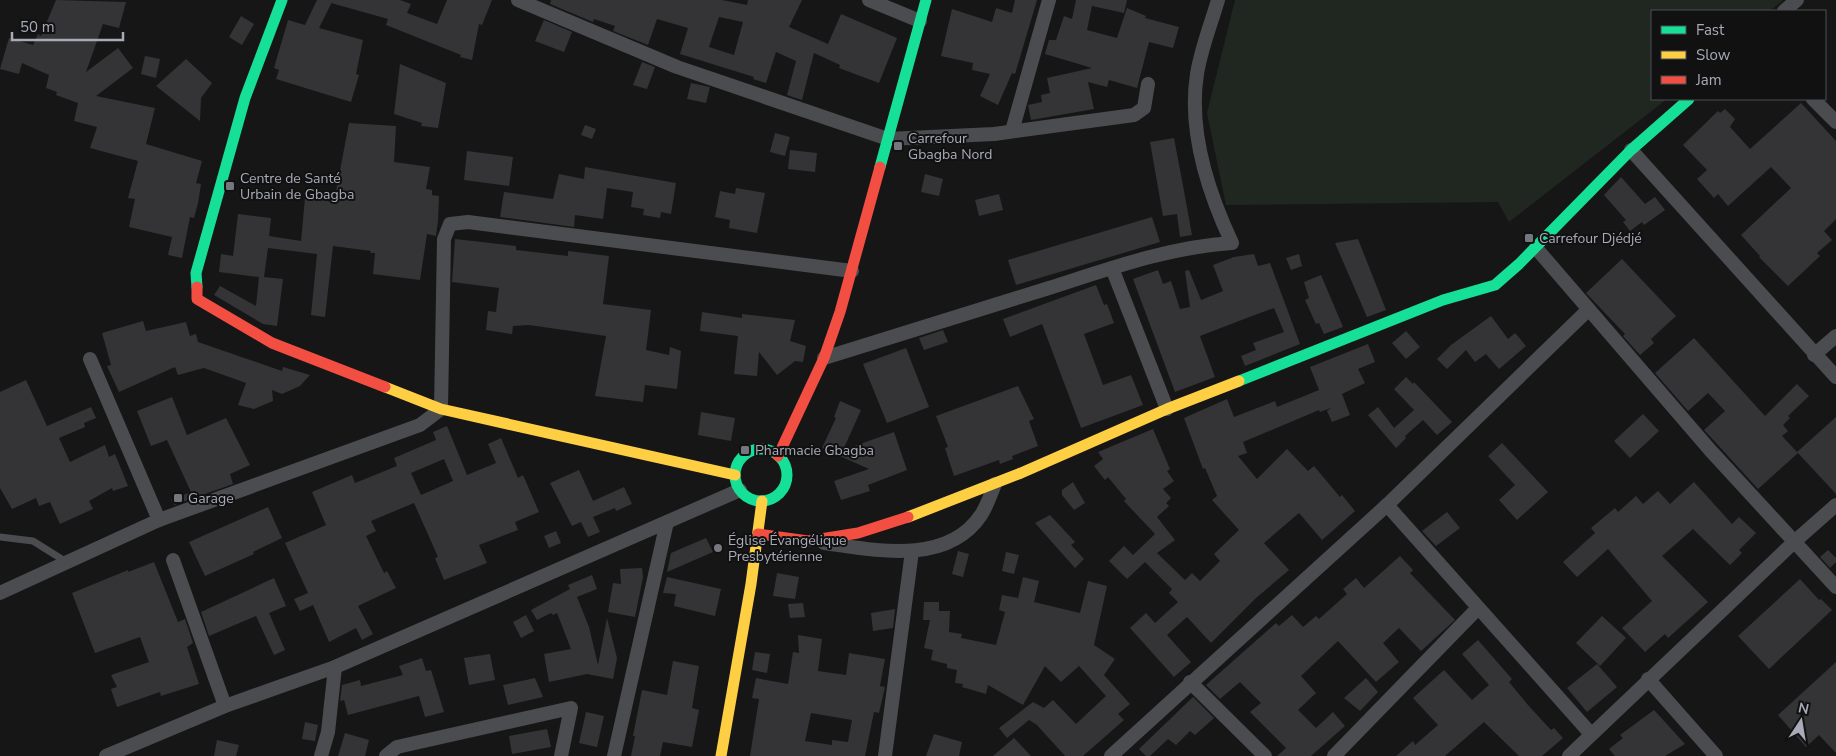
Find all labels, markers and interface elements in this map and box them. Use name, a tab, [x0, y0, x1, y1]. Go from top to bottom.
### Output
scale bar	[12, 10, 124, 42]
legend	[1651, 10, 1826, 100]
text: 50 m	[20, 17, 55, 37]
text: Fast	[1696, 20, 1725, 40]
text: Slow	[1696, 45, 1731, 65]
text: Jam	[1695, 70, 1722, 90]
place label: Carrefour Gbagba Nord	[908, 129, 992, 164]
marker: Carrefour Gbagba Nord	[892, 140, 904, 152]
place label: Centre de Santé Urbain de Gbagba	[240, 169, 354, 204]
marker: Centre de Santé Urbain de Gbagba	[224, 180, 236, 192]
place label: Carrefour Djédjé	[1539, 229, 1642, 248]
marker: Carrefour Djédjé	[1523, 232, 1535, 244]
place label: Pharmacie Gbagba	[755, 441, 874, 460]
marker: Pharmacie Gbagba	[739, 444, 751, 456]
place label: Garage	[188, 489, 234, 508]
marker: Garage	[172, 492, 184, 504]
place label: Église Évangélique Presbytérienne	[728, 531, 846, 566]
marker: Église Évangélique Presbytérienne	[712, 542, 724, 554]
north arrow	[1776, 696, 1826, 746]
text: N	[1796, 698, 1811, 719]

